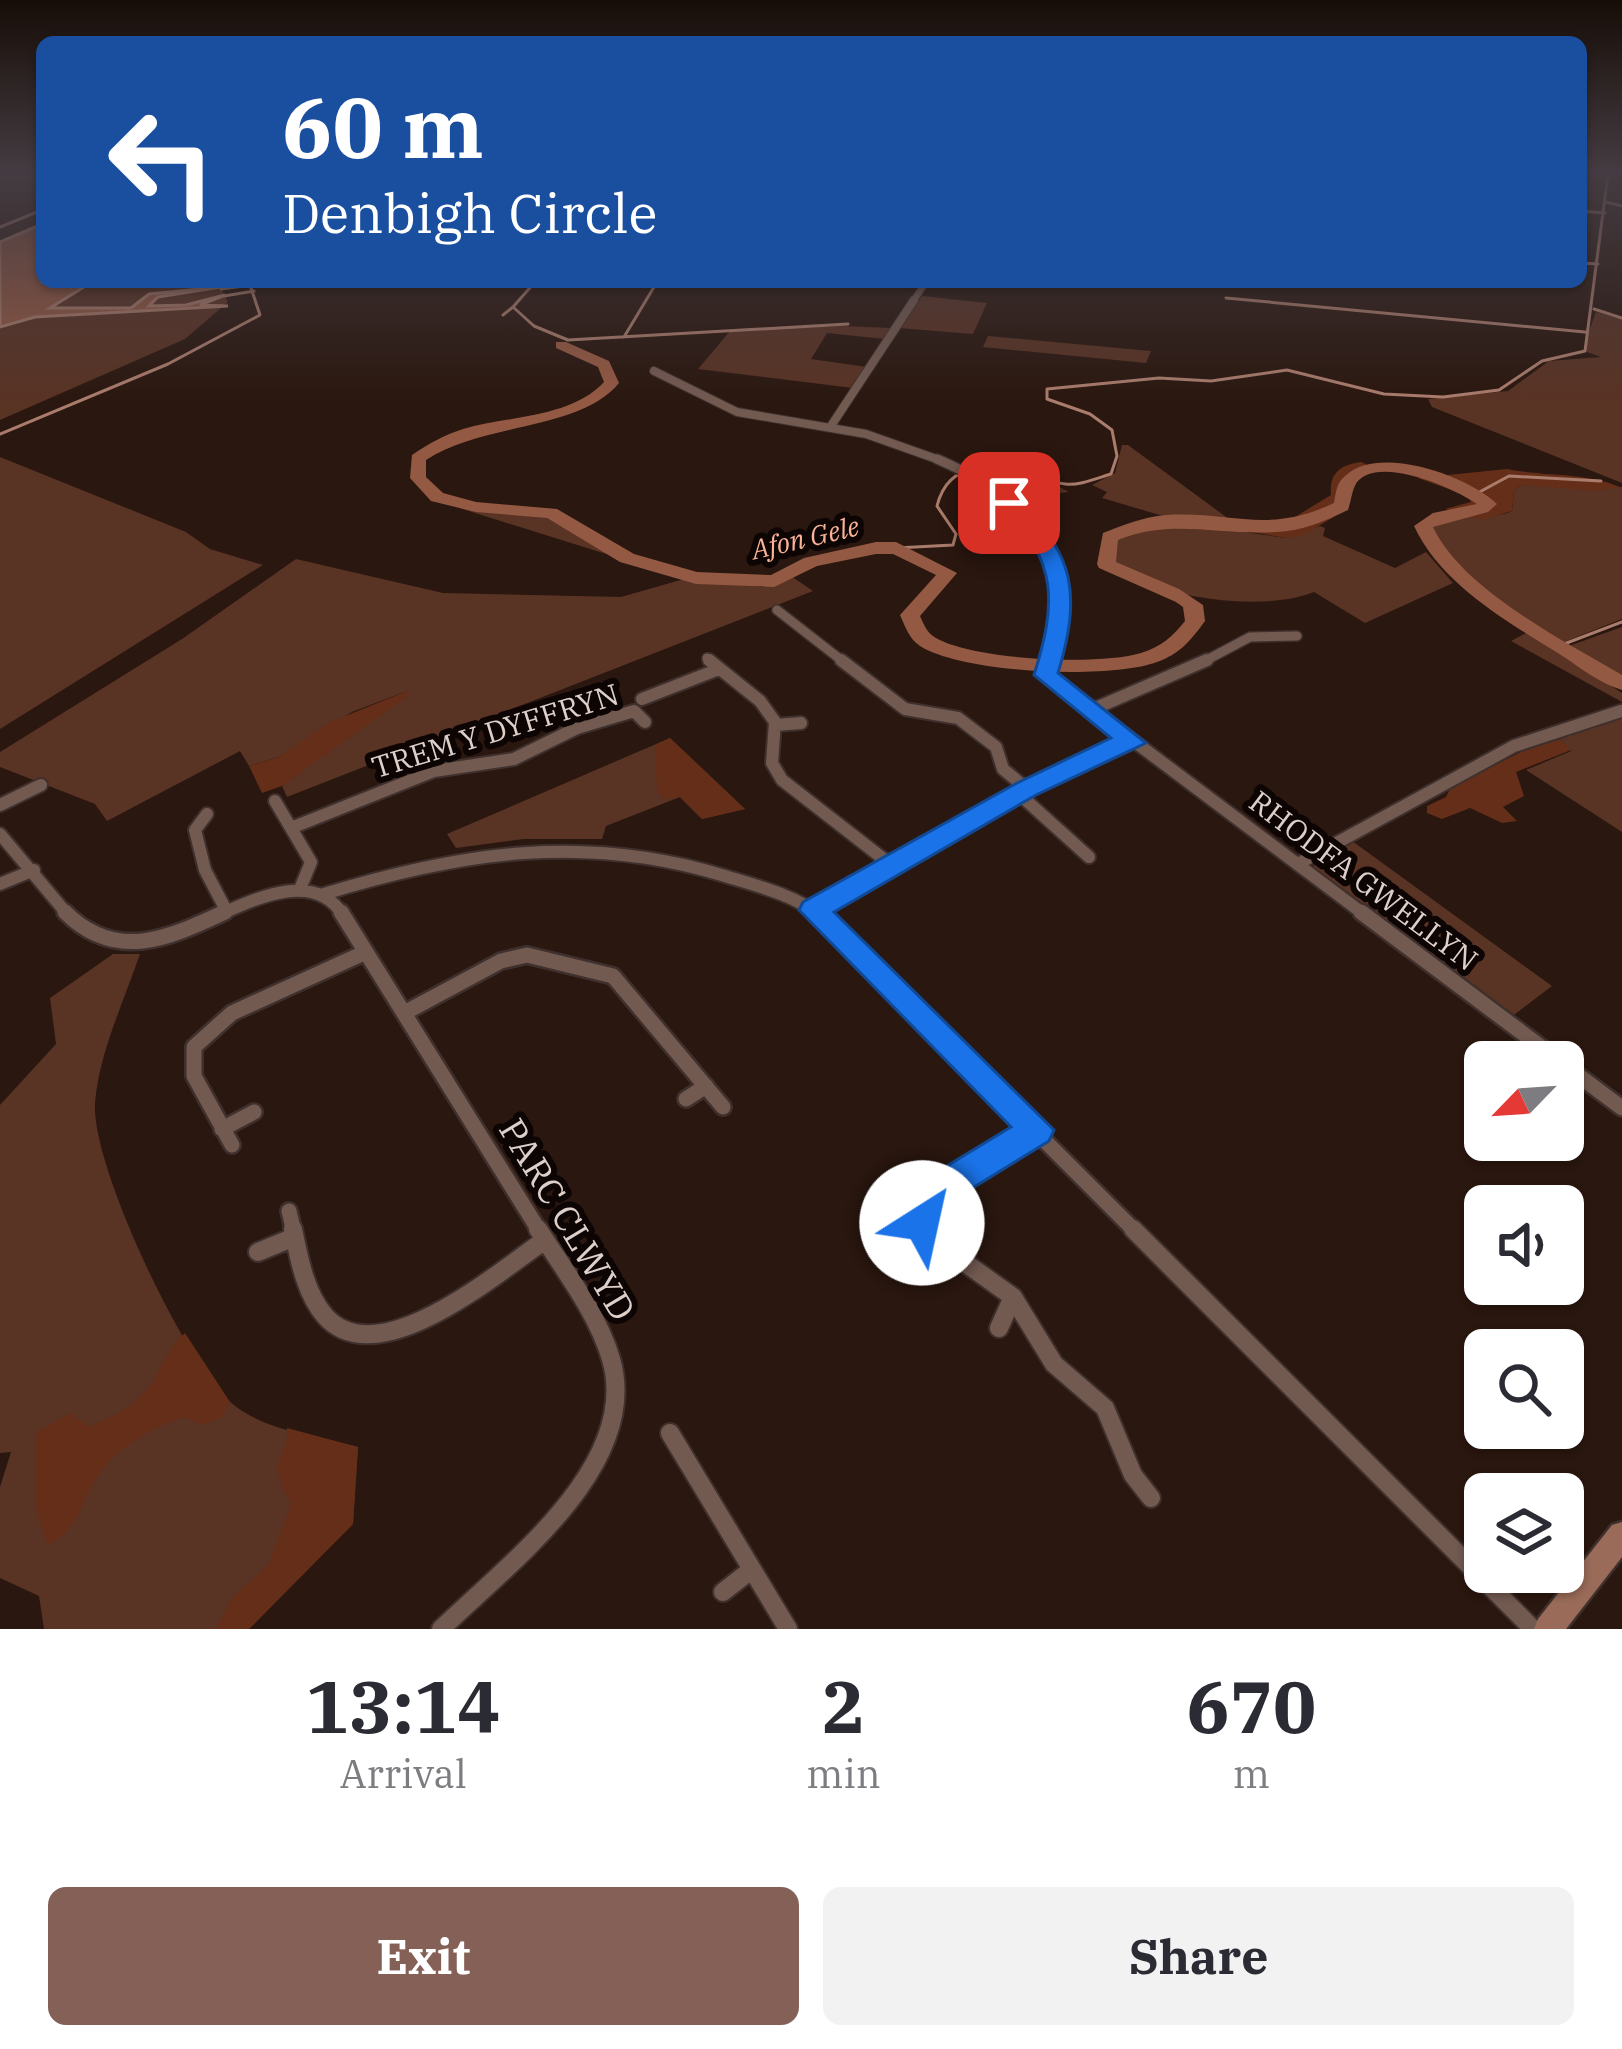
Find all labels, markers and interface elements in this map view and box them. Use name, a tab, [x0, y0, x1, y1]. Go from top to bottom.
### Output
text: 60 m	[282, 72, 484, 181]
icon: left	[84, 84, 240, 240]
text: Denbigh Circle	[282, 178, 657, 248]
pin	[958, 452, 1060, 554]
icon: arrive	[976, 470, 1042, 536]
water label: Afon Gele	[746, 508, 862, 567]
street label: TREM Y DYFFRYN	[367, 674, 623, 786]
street label: RHODFA GWELLYN	[1242, 781, 1486, 979]
north arrow	[1464, 1041, 1584, 1161]
map controls	[1464, 1041, 1584, 1593]
street label: PARC CLWYD	[489, 1109, 647, 1329]
position arrow	[859, 1160, 985, 1286]
button: sound	[1464, 1185, 1584, 1305]
button: search	[1464, 1329, 1584, 1449]
button: layers	[1464, 1473, 1584, 1593]
text: 13:14	[306, 1659, 500, 1753]
text: 2	[822, 1659, 865, 1753]
text: 670	[1187, 1659, 1316, 1753]
text: Arrival	[340, 1748, 467, 1799]
text: min	[806, 1748, 881, 1799]
text: m	[1233, 1748, 1270, 1799]
button: Exit	[48, 1887, 799, 2025]
button: Share	[823, 1887, 1574, 2025]

